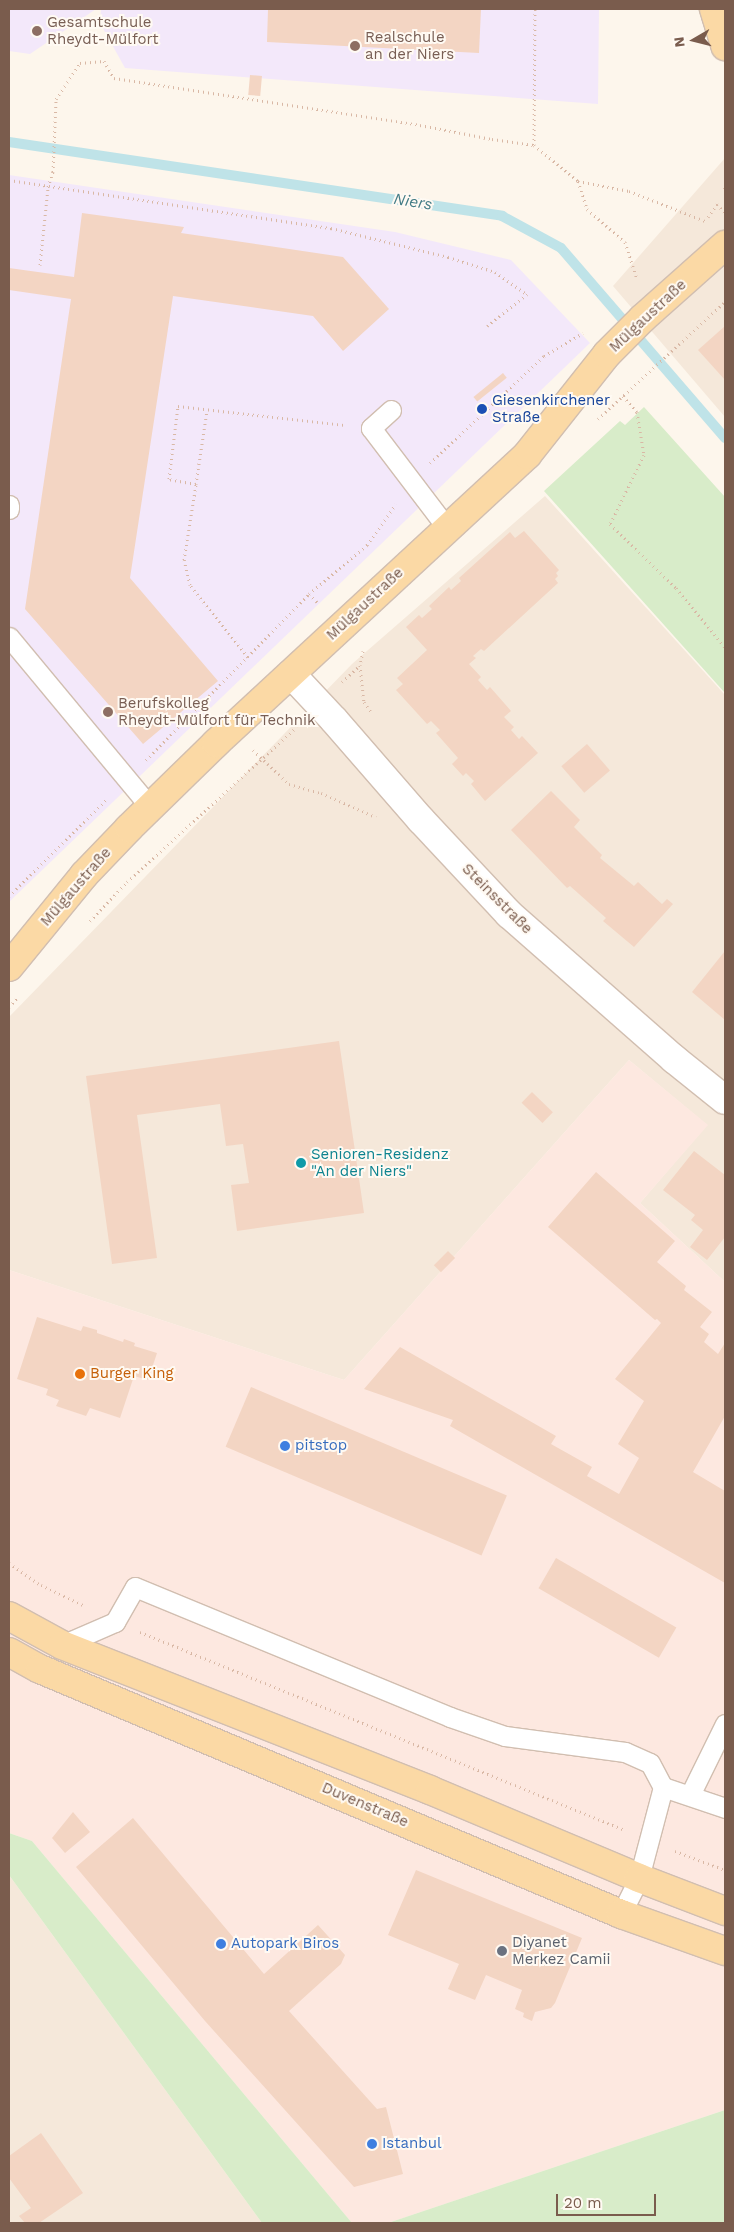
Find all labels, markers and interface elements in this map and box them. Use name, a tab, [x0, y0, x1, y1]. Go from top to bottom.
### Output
place label: Gesamtschule Rheydt-Mülfort	[47, 13, 159, 48]
north arrow	[669, 15, 719, 65]
marker: Gesamtschule Rheydt-Mülfort	[31, 25, 43, 37]
place label: Realschule an der Niers	[365, 28, 455, 63]
text: N	[671, 36, 688, 48]
marker: Realschule an der Niers	[349, 40, 361, 52]
water label: Niers	[392, 189, 434, 215]
street label: Mülgaustraße	[606, 276, 690, 356]
place label: Giesenkirchener Straße	[492, 391, 610, 426]
marker: Giesenkirchener Straße	[476, 403, 488, 415]
street label: Mülgaustraße	[323, 564, 407, 644]
place label: Berufskolleg Rheydt-Mülfort für Technik	[118, 694, 317, 729]
marker: Berufskolleg Rheydt-Mülfort für Technik	[102, 706, 114, 718]
street label: Mülgaustraße	[37, 844, 115, 930]
street label: Steinsstraße	[458, 860, 536, 938]
place label: Senioren-Residenz "An der Niers"	[311, 1145, 449, 1180]
marker: Senioren-Residenz "An der Niers"	[295, 1157, 307, 1169]
place label: Burger King	[90, 1365, 174, 1383]
marker: Burger King	[74, 1368, 86, 1380]
place label: pitstop	[295, 1437, 347, 1455]
marker: pitstop	[279, 1440, 291, 1452]
street label: Duvenstraße	[319, 1779, 411, 1831]
place label: Diyanet Merkez Camii	[512, 1933, 611, 1968]
place label: Autopark Biros	[231, 1935, 340, 1953]
marker: Autopark Biros	[215, 1938, 227, 1950]
marker: Diyanet Merkez Camii	[496, 1945, 508, 1957]
place label: Istanbul	[382, 2135, 442, 2153]
marker: Istanbul	[366, 2138, 378, 2150]
scale bar	[559, 2184, 659, 2216]
text: 20 m	[564, 2194, 602, 2212]

